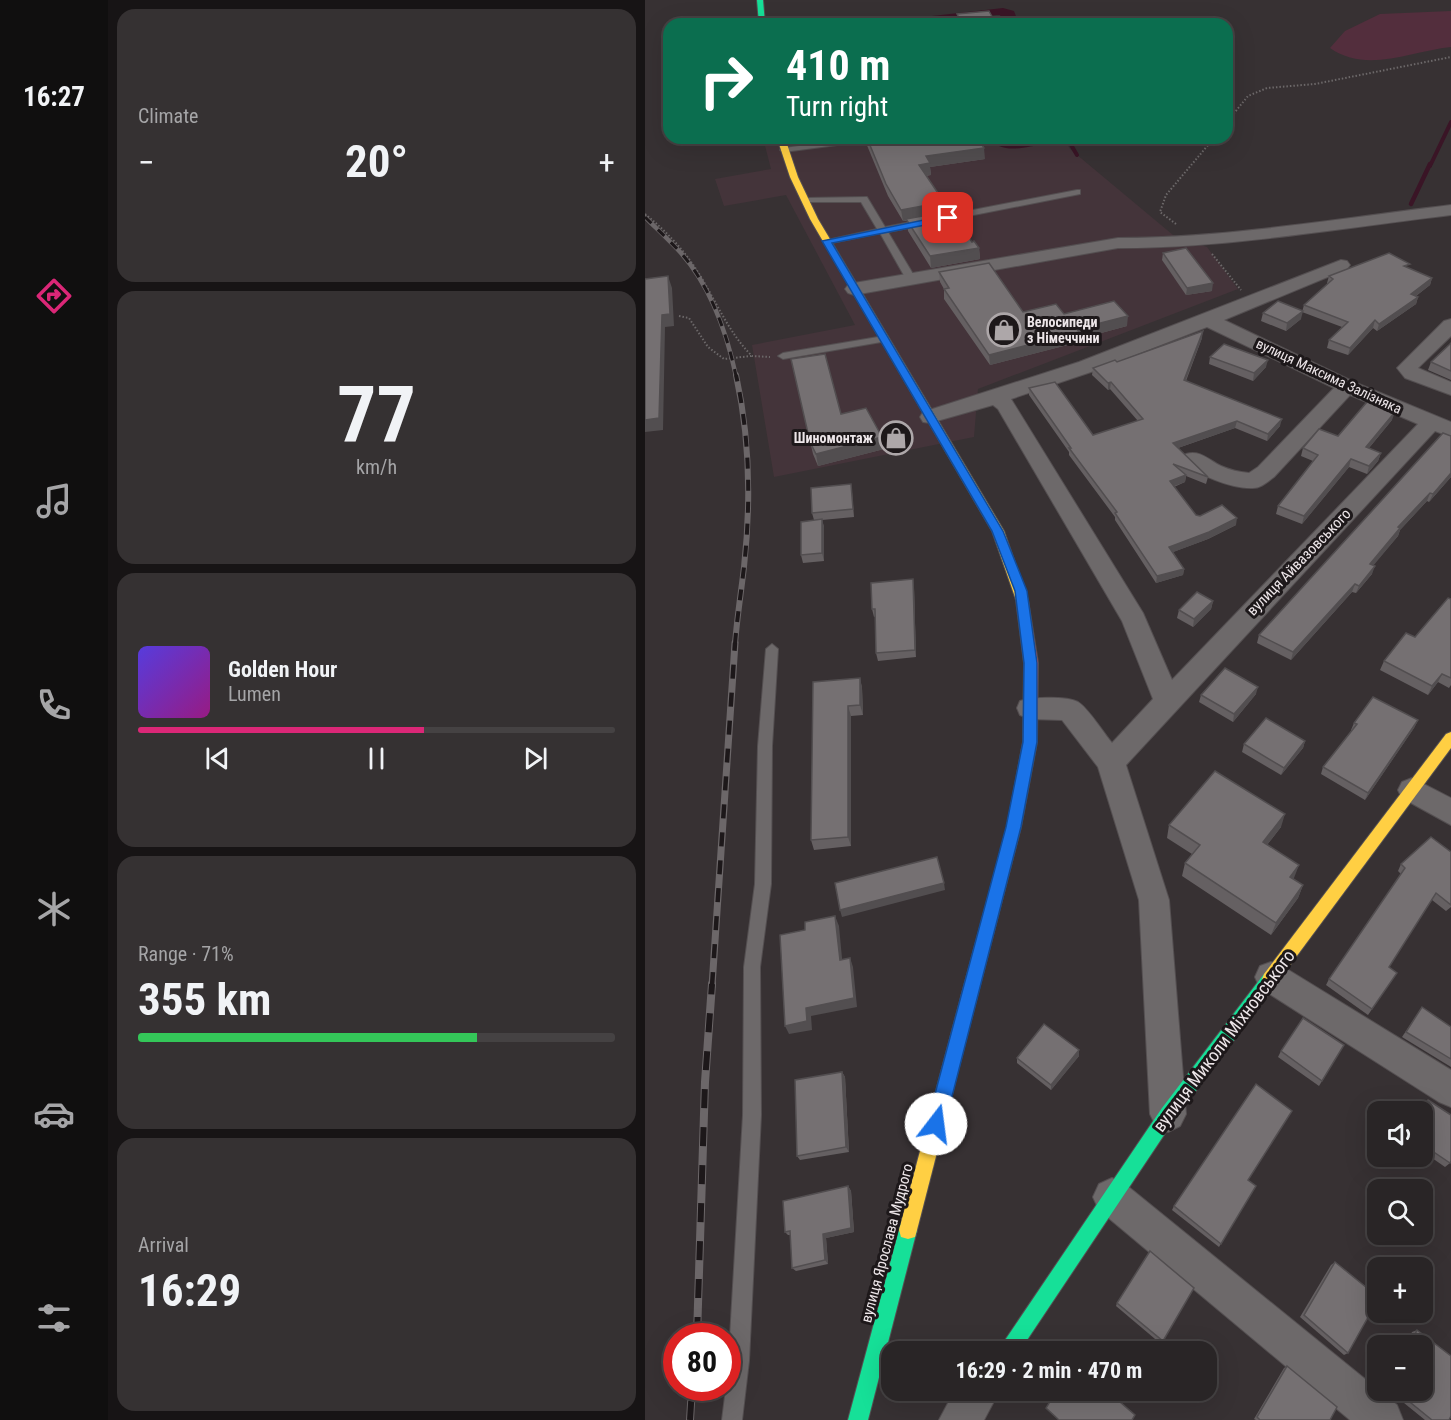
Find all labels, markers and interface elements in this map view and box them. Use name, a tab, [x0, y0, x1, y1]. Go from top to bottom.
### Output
text: 410 m	[786, 41, 891, 90]
icon: right	[687, 42, 765, 120]
text: 16:27	[23, 81, 85, 113]
text: Turn right	[786, 91, 888, 123]
text: Climate	[138, 104, 198, 128]
text: 20°	[345, 135, 408, 188]
text: −	[138, 143, 155, 182]
text: +	[599, 143, 615, 182]
pin	[922, 192, 973, 243]
icon: arrive	[931, 201, 964, 234]
icon: directions	[33, 275, 75, 317]
shop icon: Велосипеди з Німеччини	[986, 312, 1022, 348]
place label: Велосипеди з Німеччини	[1027, 314, 1099, 346]
street label: вулиця Максима Залізняка	[1254, 335, 1404, 417]
text: 77	[337, 370, 416, 461]
shop icon: Шиномонтаж	[878, 420, 914, 456]
place label: Шиномонтаж	[794, 430, 873, 446]
text: km/h	[356, 455, 397, 479]
icon: music	[33, 480, 75, 522]
street label: вулиця Айвазовського	[1243, 505, 1355, 619]
text: Golden Hour	[228, 657, 337, 682]
text: Lumen	[228, 682, 281, 706]
icon: phone	[33, 684, 75, 726]
icon: previous	[201, 742, 234, 775]
icon: pause	[360, 742, 393, 775]
icon: next	[519, 742, 552, 775]
icon: climate	[33, 888, 75, 930]
text: Range · 71%	[138, 942, 234, 966]
street label: вулиця Миколи Міхновського	[1148, 946, 1299, 1136]
text: 355 km	[138, 973, 271, 1026]
position arrow	[904, 1092, 968, 1156]
icon: car	[33, 1093, 75, 1135]
map controls	[1367, 1101, 1433, 1401]
button: sound	[1367, 1101, 1433, 1167]
street label: вулиця Ярослава Мудрого	[857, 1162, 917, 1324]
button: search	[1367, 1179, 1433, 1245]
text: Arrival	[138, 1233, 189, 1257]
button: +	[1367, 1257, 1433, 1323]
text: 16:29	[138, 1264, 241, 1317]
icon: filters	[33, 1297, 75, 1339]
speed limit sign: 80	[663, 1323, 741, 1401]
button: −	[1367, 1335, 1433, 1401]
text: 16:29 · 2 min · 470 m	[956, 1358, 1142, 1383]

